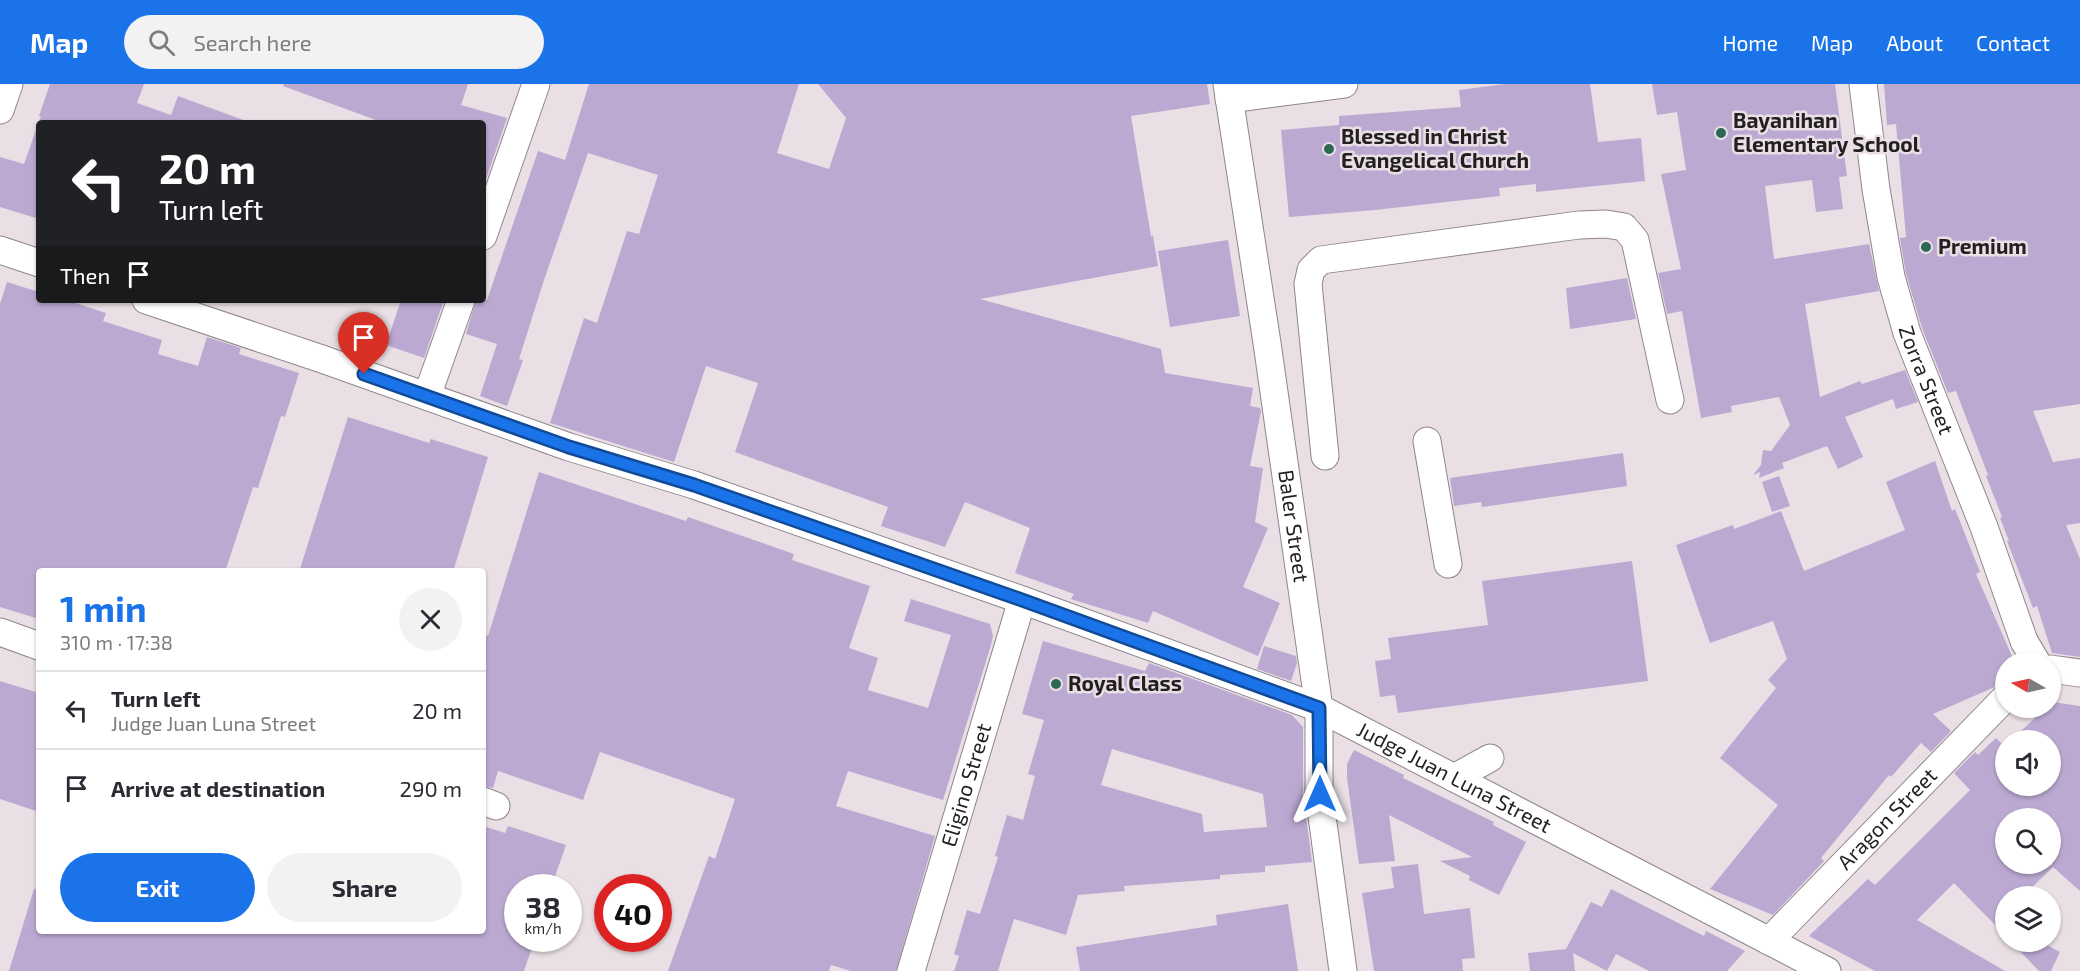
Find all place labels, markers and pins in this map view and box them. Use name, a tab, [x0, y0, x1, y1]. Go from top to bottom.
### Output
place label: Bayanihan Elementary School	[1733, 107, 1920, 157]
place label: Blessed in Christ Evangelical Church	[1341, 123, 1529, 172]
marker: Bayanihan Elementary School	[1714, 126, 1728, 140]
marker: Blessed in Christ Evangelical Church	[1322, 142, 1336, 156]
place label: Premium	[1938, 233, 2027, 258]
marker: Premium	[1919, 240, 1933, 254]
pin	[338, 312, 389, 374]
place label: Royal Class	[1068, 670, 1182, 696]
marker: Royal Class	[1049, 677, 1063, 691]

